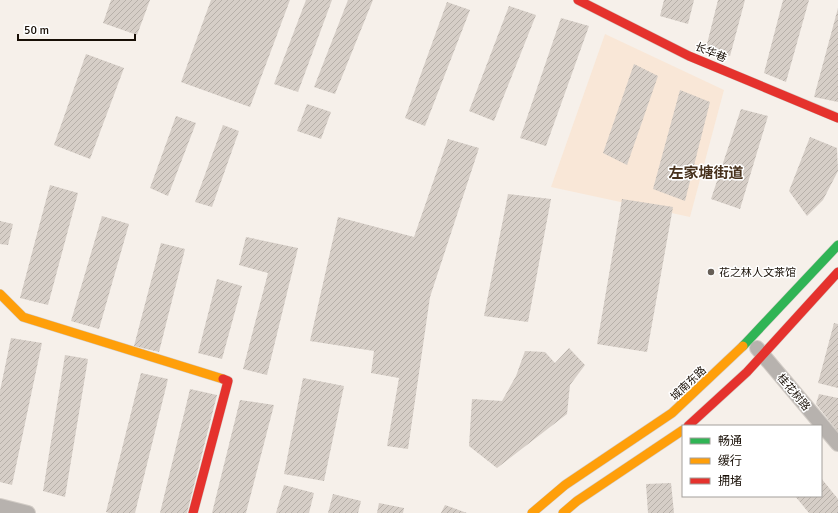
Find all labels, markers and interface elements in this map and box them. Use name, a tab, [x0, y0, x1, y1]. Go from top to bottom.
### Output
scale bar	[18, 16, 135, 42]
text: 50 m	[24, 23, 49, 38]
street label: 长华巷	[693, 40, 729, 65]
district label: 左家塘街道	[668, 164, 744, 182]
place label: 花之林人文茶馆	[719, 266, 796, 279]
marker: 花之林人文茶馆	[706, 267, 716, 277]
street label: 城南东路	[668, 364, 709, 403]
street label: 桂花树路	[774, 371, 813, 413]
legend	[682, 425, 822, 497]
text: 畅通	[718, 434, 742, 449]
text: 缓行	[718, 454, 742, 469]
text: 拥堵	[718, 474, 742, 489]

